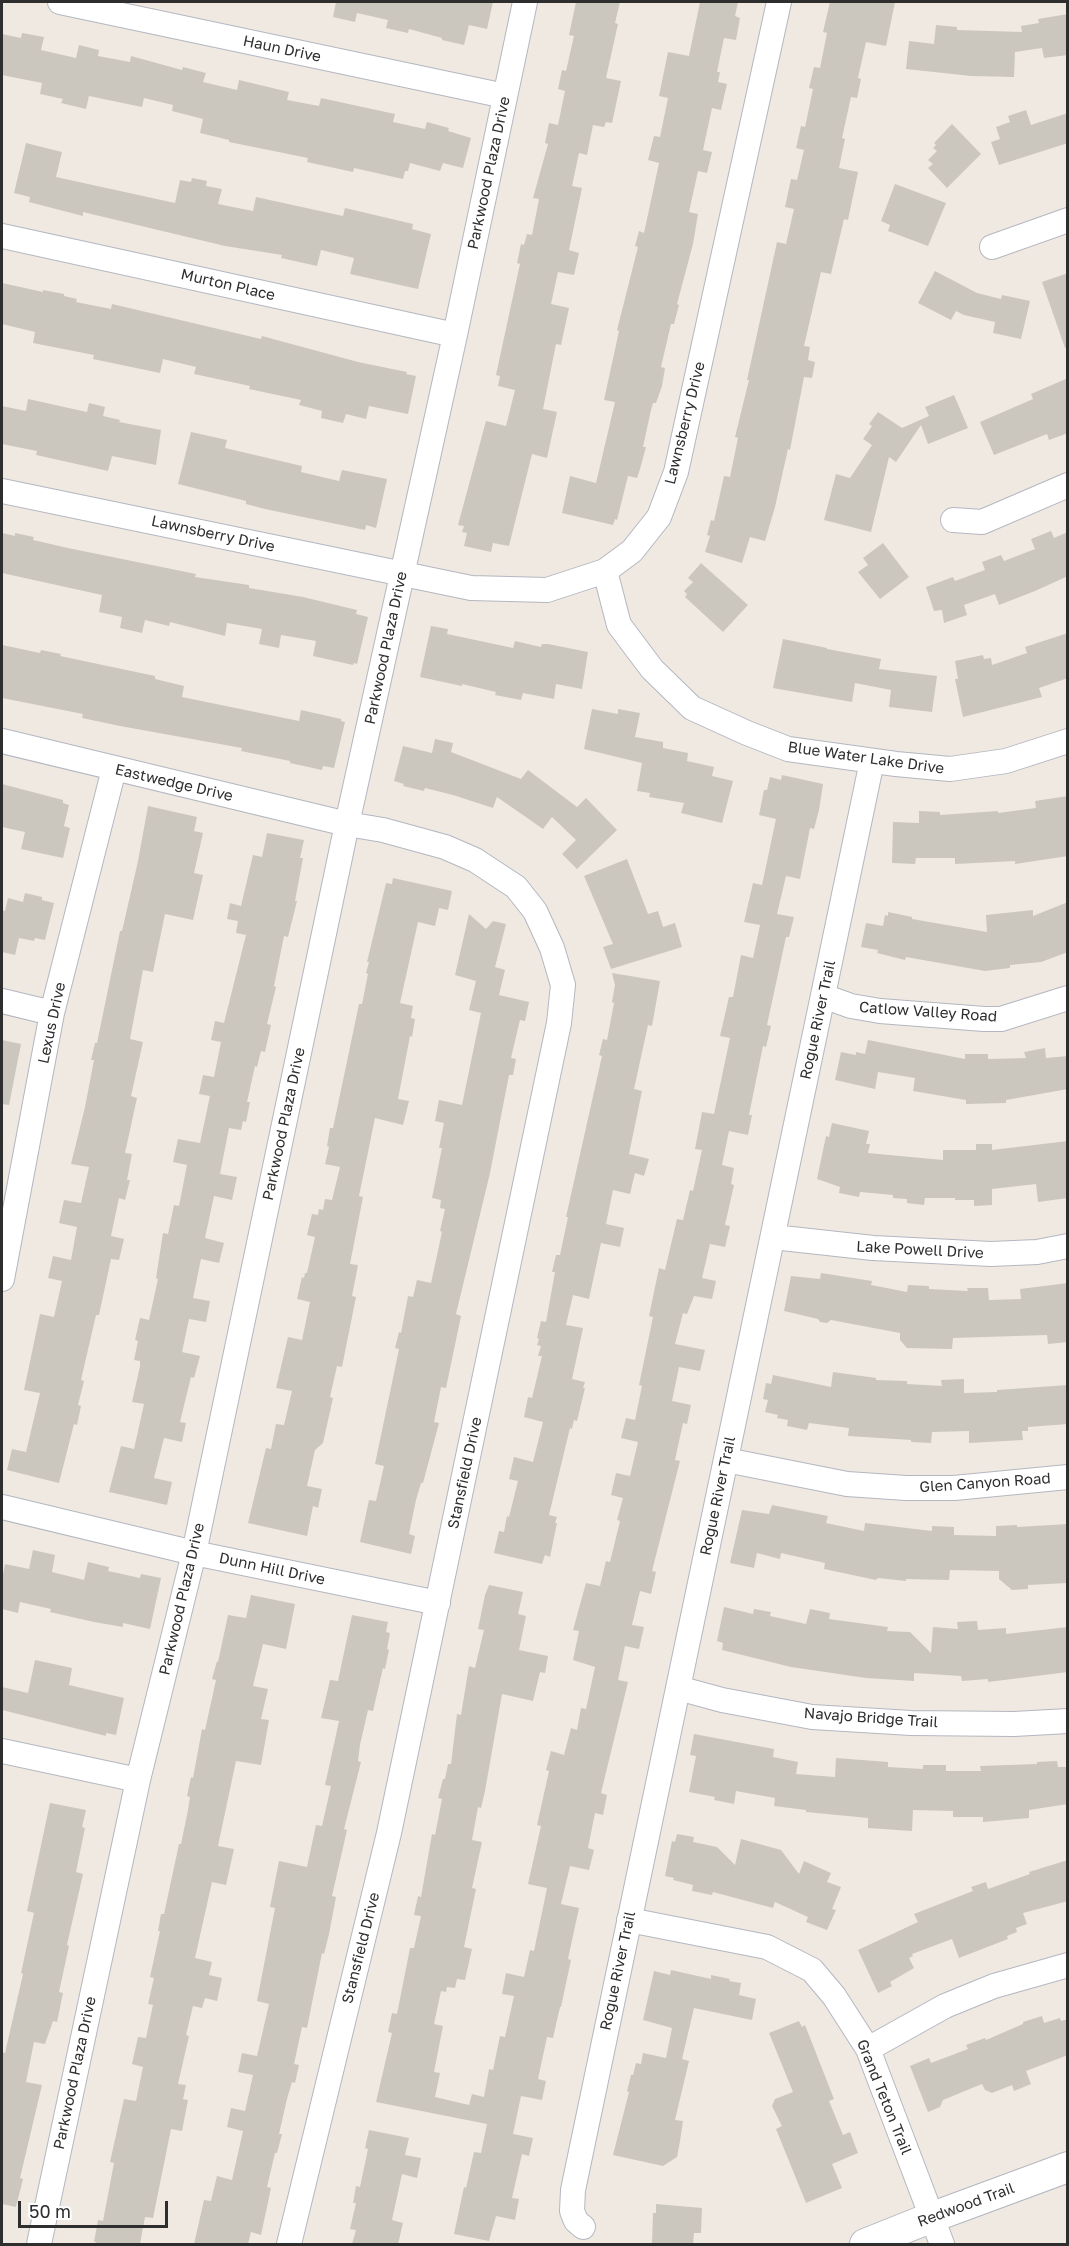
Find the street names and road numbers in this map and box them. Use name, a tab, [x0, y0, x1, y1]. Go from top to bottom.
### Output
street label: Haun Drive	[241, 32, 323, 66]
street label: Parkwood Plaza Drive	[464, 95, 514, 251]
street label: Murton Place	[179, 265, 277, 305]
street label: Lawnsberry Drive	[661, 360, 709, 486]
street label: Lawnsberry Drive	[150, 512, 276, 556]
street label: Parkwood Plaza Drive	[361, 570, 411, 726]
street label: Blue Water Lake Drive	[787, 738, 945, 778]
street label: Eastwedge Drive	[113, 761, 235, 805]
street label: Rogue River Trail	[797, 959, 839, 1081]
street label: Lexus Drive	[35, 981, 69, 1065]
street label: Catlow Valley Road	[858, 998, 998, 1026]
street label: Parkwood Plaza Drive	[259, 1046, 309, 1202]
street label: Lake Powell Drive	[856, 1238, 984, 1262]
street label: Stansfield Drive	[444, 1415, 486, 1531]
street label: Rogue River Trail	[697, 1435, 739, 1557]
street label: Glen Canyon Road	[919, 1469, 1051, 1497]
street label: Parkwood Plaza Drive	[156, 1521, 208, 1677]
street label: Dunn Hill Drive	[217, 1549, 327, 1589]
street label: Navajo Bridge Trail	[803, 1704, 939, 1732]
street label: Stansfield Drive	[338, 1891, 384, 2005]
street label: Rogue River Trail	[597, 1910, 639, 2032]
street label: Parkwood Plaza Drive	[50, 1995, 100, 2151]
street label: Grand Teton Trail	[853, 2037, 915, 2157]
street label: Redwood Trail	[915, 2179, 1017, 2231]

